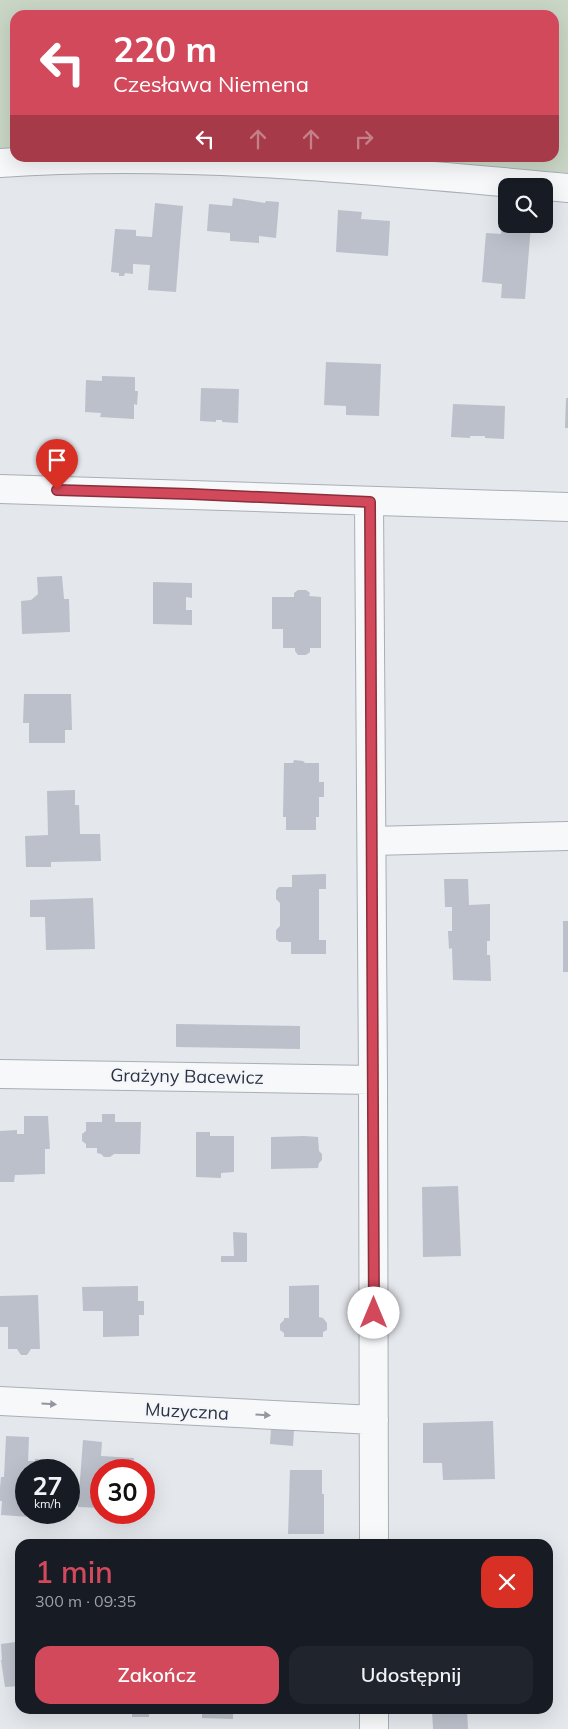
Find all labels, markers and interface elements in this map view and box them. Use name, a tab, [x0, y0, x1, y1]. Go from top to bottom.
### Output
text: 220 m	[113, 27, 217, 71]
icon: left	[30, 30, 95, 95]
text: Czesława Niemena	[113, 70, 309, 98]
icon: left	[191, 125, 219, 153]
icon: ahead	[244, 125, 272, 153]
icon: ahead	[297, 125, 325, 153]
icon: right	[350, 125, 378, 153]
map controls	[498, 178, 553, 233]
button: search	[498, 178, 553, 233]
pin	[36, 439, 78, 490]
icon: arrive	[43, 446, 71, 474]
street label: Grażyny Bacewicz	[110, 1063, 264, 1089]
position arrow	[347, 1286, 399, 1338]
street label: Muzyczna	[144, 1397, 230, 1425]
one-way arrow	[41, 1400, 57, 1408]
one-way arrow	[256, 1411, 272, 1419]
speed limit sign: 30	[90, 1459, 155, 1524]
text: 27	[32, 1470, 63, 1501]
text: km/h	[34, 1496, 61, 1511]
text: 1 min	[35, 1553, 113, 1591]
button: close	[481, 1556, 533, 1608]
text: 300 m · 09:35	[35, 1591, 136, 1611]
button: Zakończ	[35, 1646, 279, 1704]
button: Udostępnij	[289, 1646, 533, 1704]

